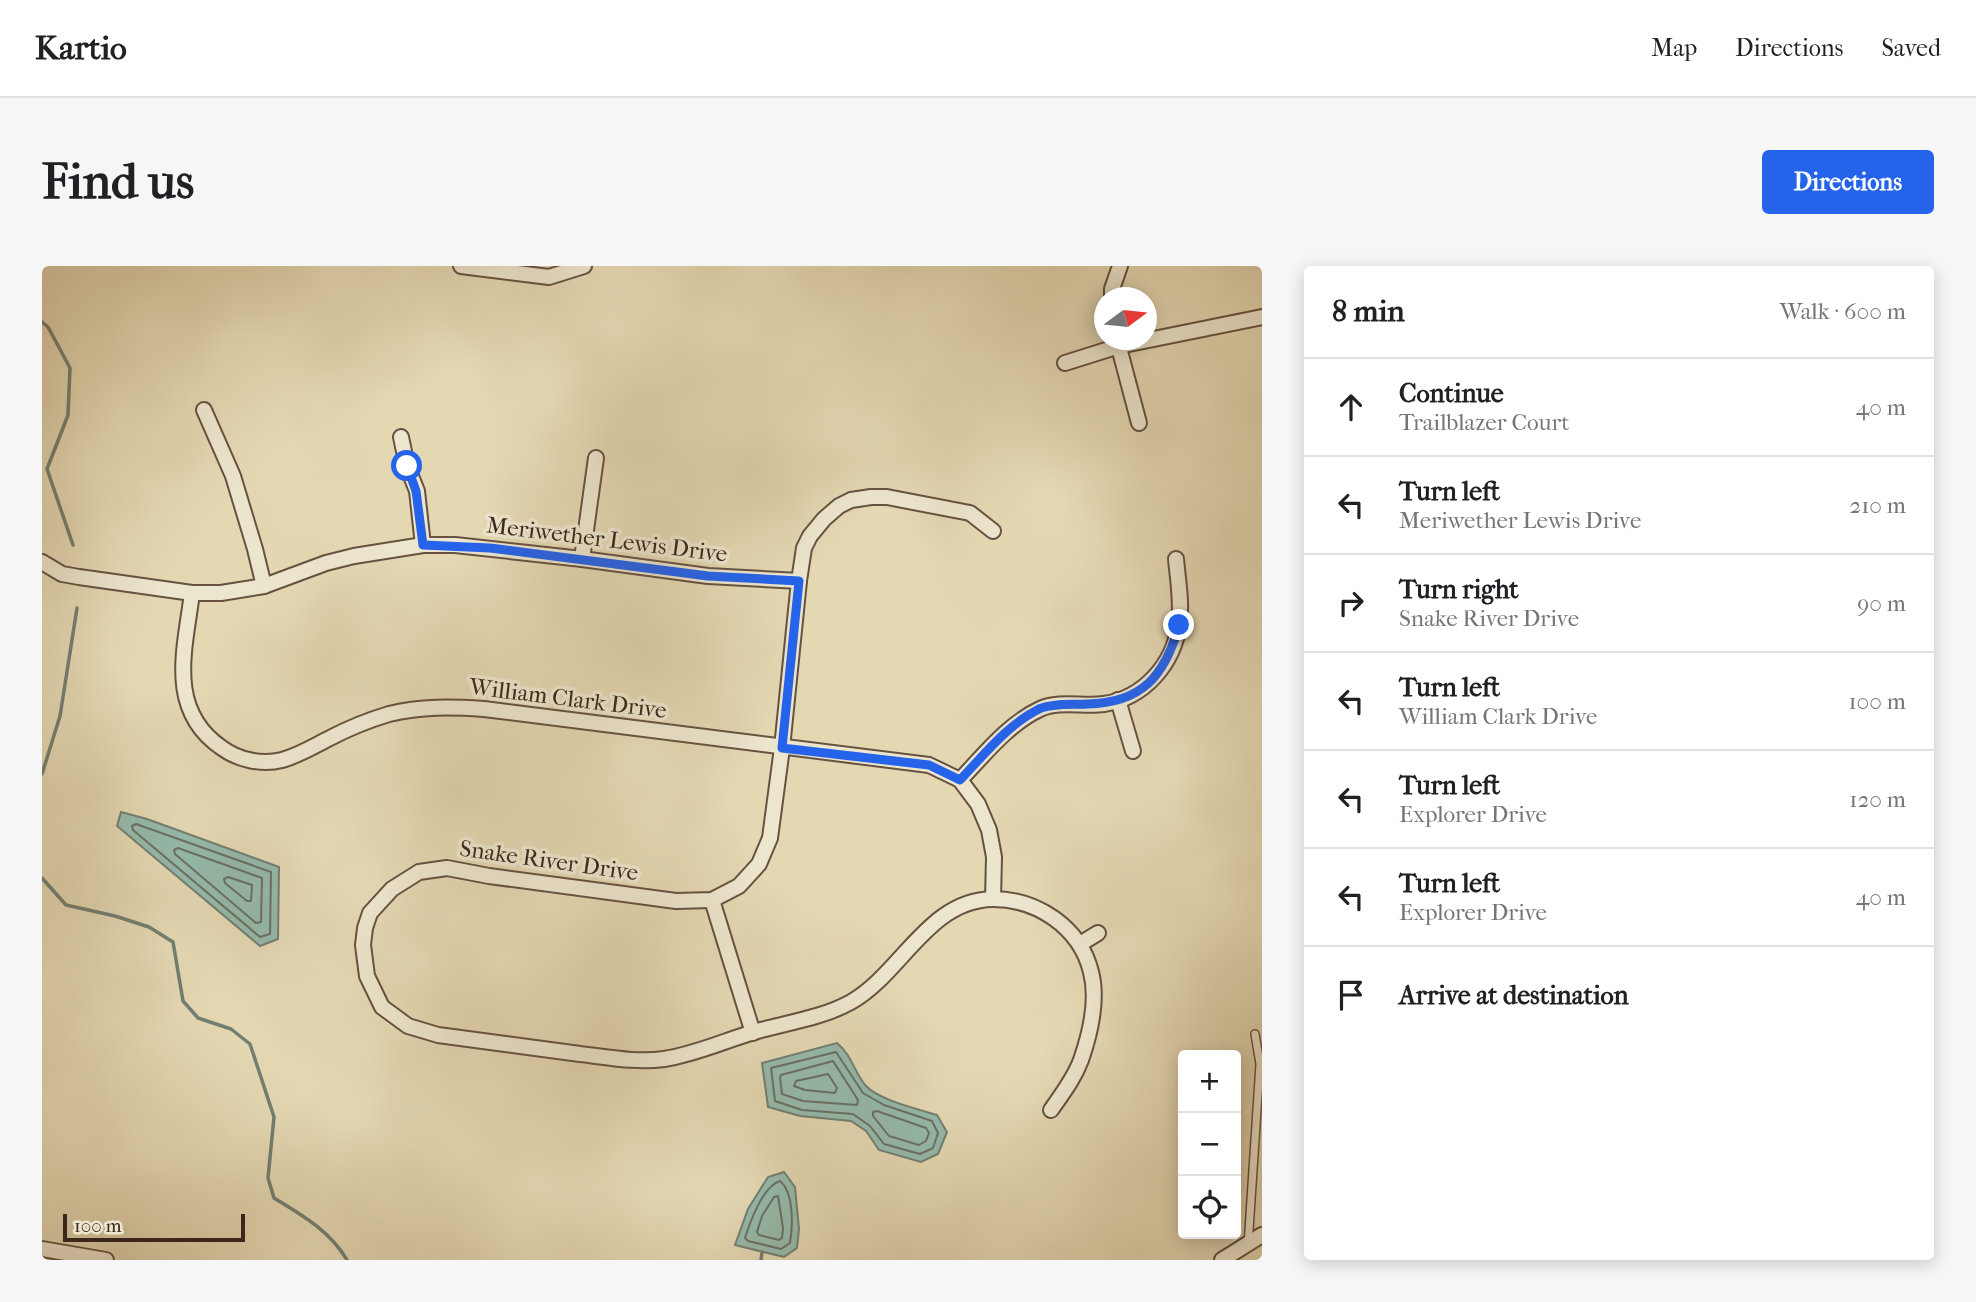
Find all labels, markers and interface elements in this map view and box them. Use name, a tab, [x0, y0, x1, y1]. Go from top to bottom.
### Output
text: Kartio	[35, 29, 127, 68]
text: Map	[1651, 34, 1697, 62]
text: Directions	[1735, 34, 1843, 62]
text: Saved	[1881, 34, 1941, 62]
button: Directions	[1762, 150, 1934, 214]
text: Find us	[42, 153, 194, 211]
north arrow	[1094, 287, 1157, 350]
text: 8 min	[1332, 294, 1405, 329]
text: Walk · 600 m	[1780, 298, 1906, 325]
text: Continue	[1399, 378, 1504, 409]
icon: ahead	[1332, 388, 1370, 426]
text: 40 m	[1856, 394, 1906, 421]
text: Trailblazer Court	[1399, 409, 1570, 436]
route start	[391, 450, 422, 481]
text: Turn left	[1399, 476, 1500, 507]
icon: left	[1332, 486, 1370, 524]
text: 210 m	[1849, 492, 1906, 519]
text: Meriwether Lewis Drive	[1399, 507, 1641, 534]
street label: Meriwether Lewis Drive	[485, 511, 729, 568]
text: Turn right	[1399, 574, 1519, 605]
icon: right	[1332, 584, 1370, 622]
text: 90 m	[1857, 590, 1906, 617]
text: Snake River Drive	[1399, 605, 1579, 632]
route end	[1163, 609, 1194, 640]
text: Turn left	[1399, 672, 1500, 703]
street label: William Clark Drive	[467, 673, 668, 724]
icon: left	[1332, 682, 1370, 720]
text: 100 m	[1848, 688, 1906, 715]
text: William Clark Drive	[1399, 703, 1598, 730]
text: Turn left	[1399, 770, 1500, 801]
icon: left	[1332, 780, 1370, 818]
text: 120 m	[1849, 786, 1906, 813]
text: Explorer Drive	[1399, 801, 1547, 828]
street label: Snake River Drive	[458, 835, 640, 886]
text: Turn left	[1399, 868, 1500, 899]
icon: left	[1332, 878, 1370, 916]
text: 40 m	[1856, 884, 1906, 911]
text: Explorer Drive	[1399, 899, 1547, 926]
icon: arrive	[1332, 976, 1370, 1014]
text: Arrive at destination	[1399, 980, 1629, 1011]
map controls	[1178, 1050, 1241, 1239]
button: +	[1178, 1050, 1241, 1113]
button: −	[1178, 1113, 1241, 1176]
button: locate	[1178, 1176, 1241, 1239]
scale bar	[63, 1211, 245, 1243]
text: 100 m	[74, 1215, 122, 1237]

